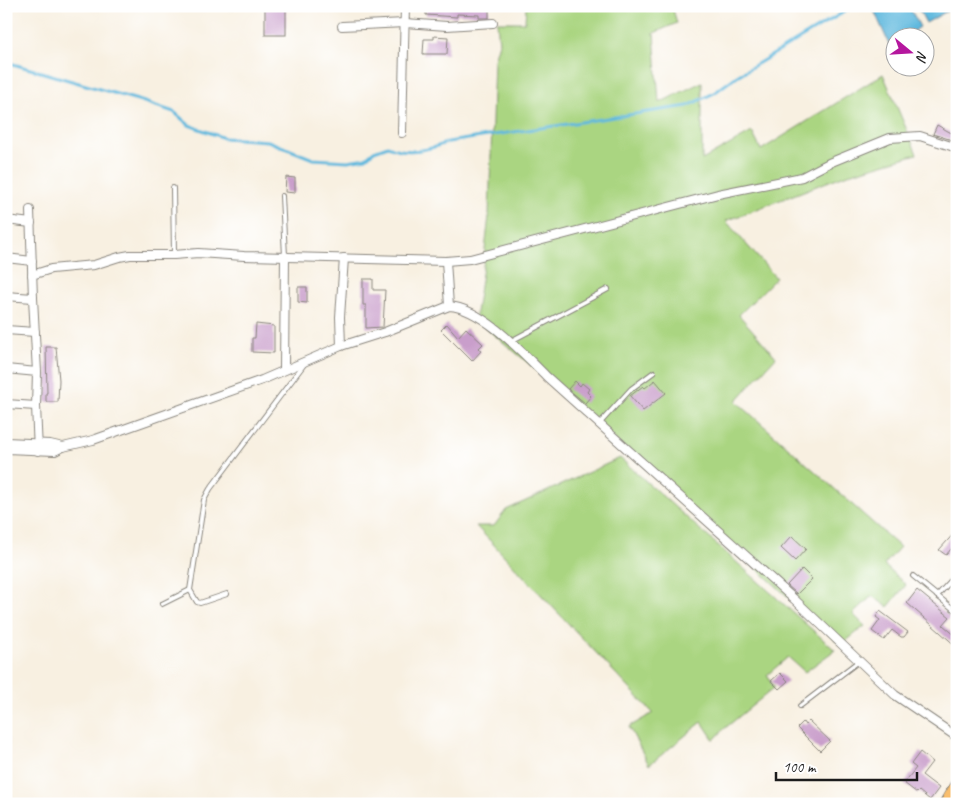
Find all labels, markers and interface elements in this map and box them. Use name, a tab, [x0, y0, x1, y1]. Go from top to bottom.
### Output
north arrow	[886, 28, 936, 78]
text: N	[912, 49, 931, 65]
scale bar	[776, 750, 917, 782]
text: 100 m	[783, 758, 817, 777]

